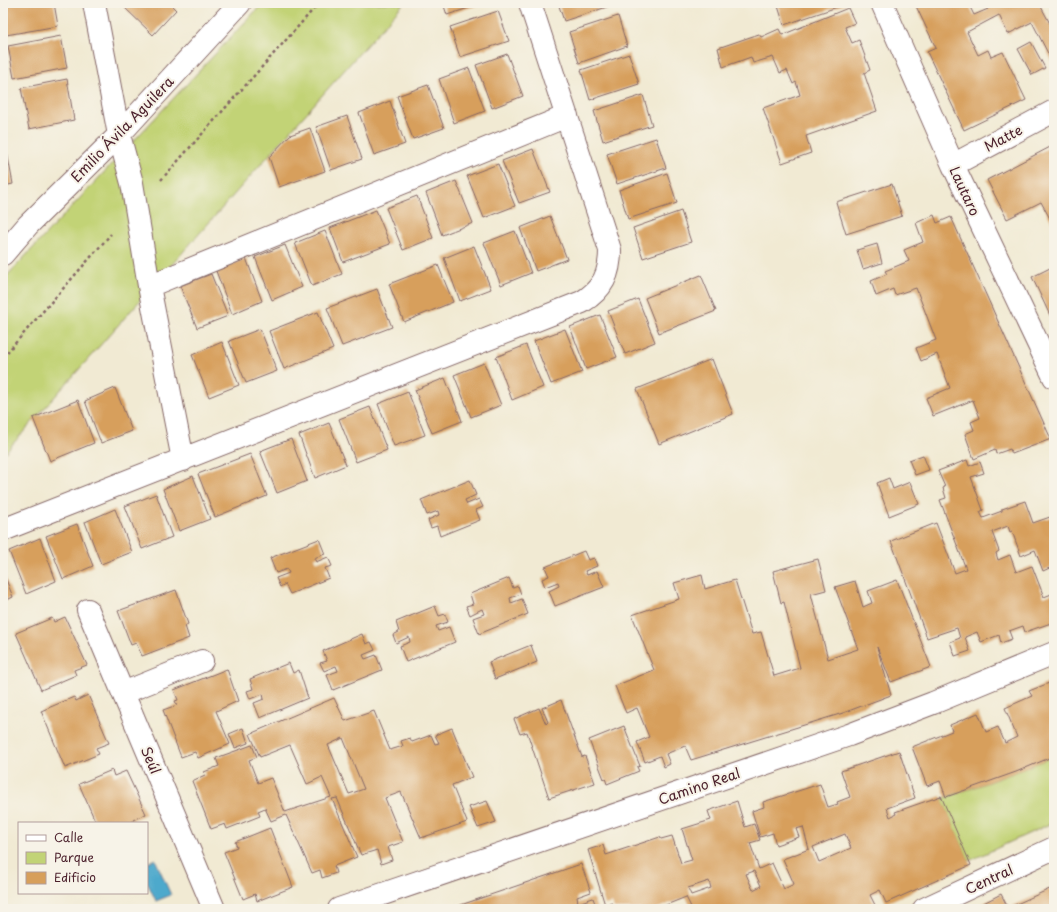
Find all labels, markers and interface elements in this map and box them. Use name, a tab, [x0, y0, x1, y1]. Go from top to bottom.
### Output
street label: Emilio Ávila Aguilera	[66, 71, 179, 187]
street label: Matte	[980, 119, 1026, 157]
street label: Lautaro	[944, 163, 986, 219]
street label: Seúl	[136, 743, 166, 777]
street label: Camino Real	[655, 762, 743, 810]
legend	[18, 822, 148, 894]
text: Calle	[54, 828, 84, 846]
text: Parque	[54, 848, 94, 866]
street label: Central	[962, 859, 1016, 899]
text: Edificio	[54, 868, 96, 886]

